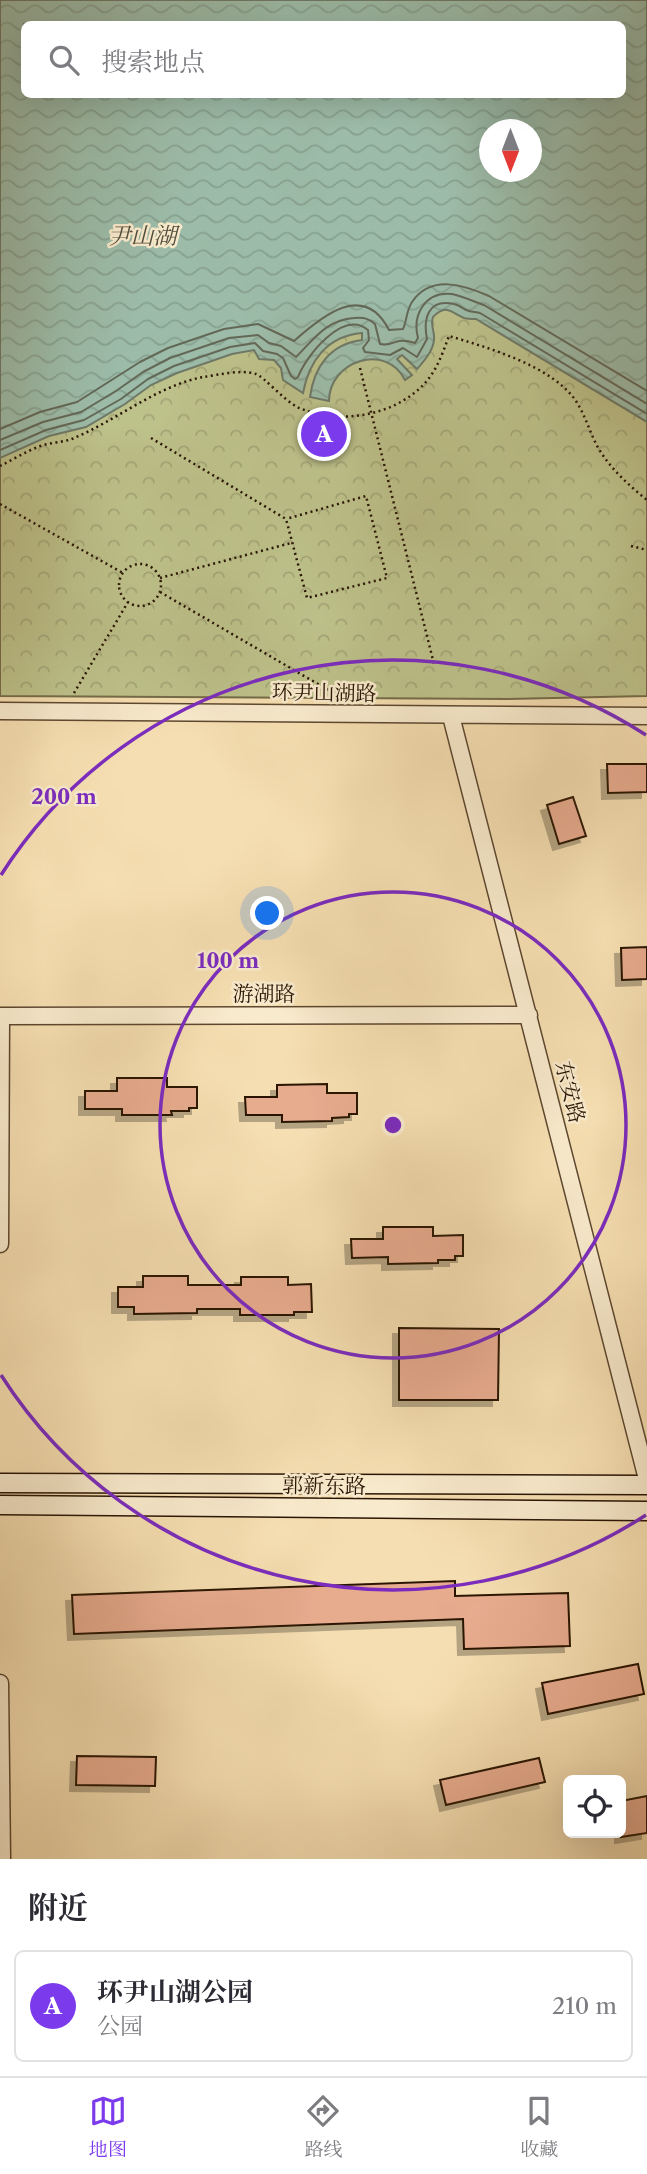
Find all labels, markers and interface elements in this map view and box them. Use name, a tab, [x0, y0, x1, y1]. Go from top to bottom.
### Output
search box	[21, 21, 626, 98]
icon: search	[45, 41, 83, 79]
text: 搜索地点	[101, 46, 205, 78]
north arrow	[479, 119, 542, 182]
water label: 尹山湖	[108, 222, 181, 250]
pin: A	[301, 408, 347, 460]
street label: 环尹山湖路	[271, 679, 377, 706]
text: 200 m	[31, 784, 97, 809]
your location	[250, 896, 284, 930]
text: 100 m	[197, 948, 259, 973]
street label: 游湖路	[233, 981, 296, 1006]
street label: 东安路	[551, 1058, 590, 1125]
centre of rings	[381, 1113, 405, 1137]
street label: 郭新东路	[282, 1472, 366, 1499]
map controls	[563, 1775, 626, 1838]
button: locate	[563, 1775, 626, 1838]
text: 附近	[28, 1889, 88, 1926]
text: 环尹山湖公园	[97, 1976, 253, 2008]
text: A	[44, 1992, 62, 2020]
text: 210 m	[552, 1992, 617, 2020]
text: 公园	[97, 2012, 143, 2040]
tab: 地图	[89, 2092, 127, 2161]
tab: 路线	[304, 2092, 342, 2161]
tab: 收藏	[520, 2092, 558, 2161]

